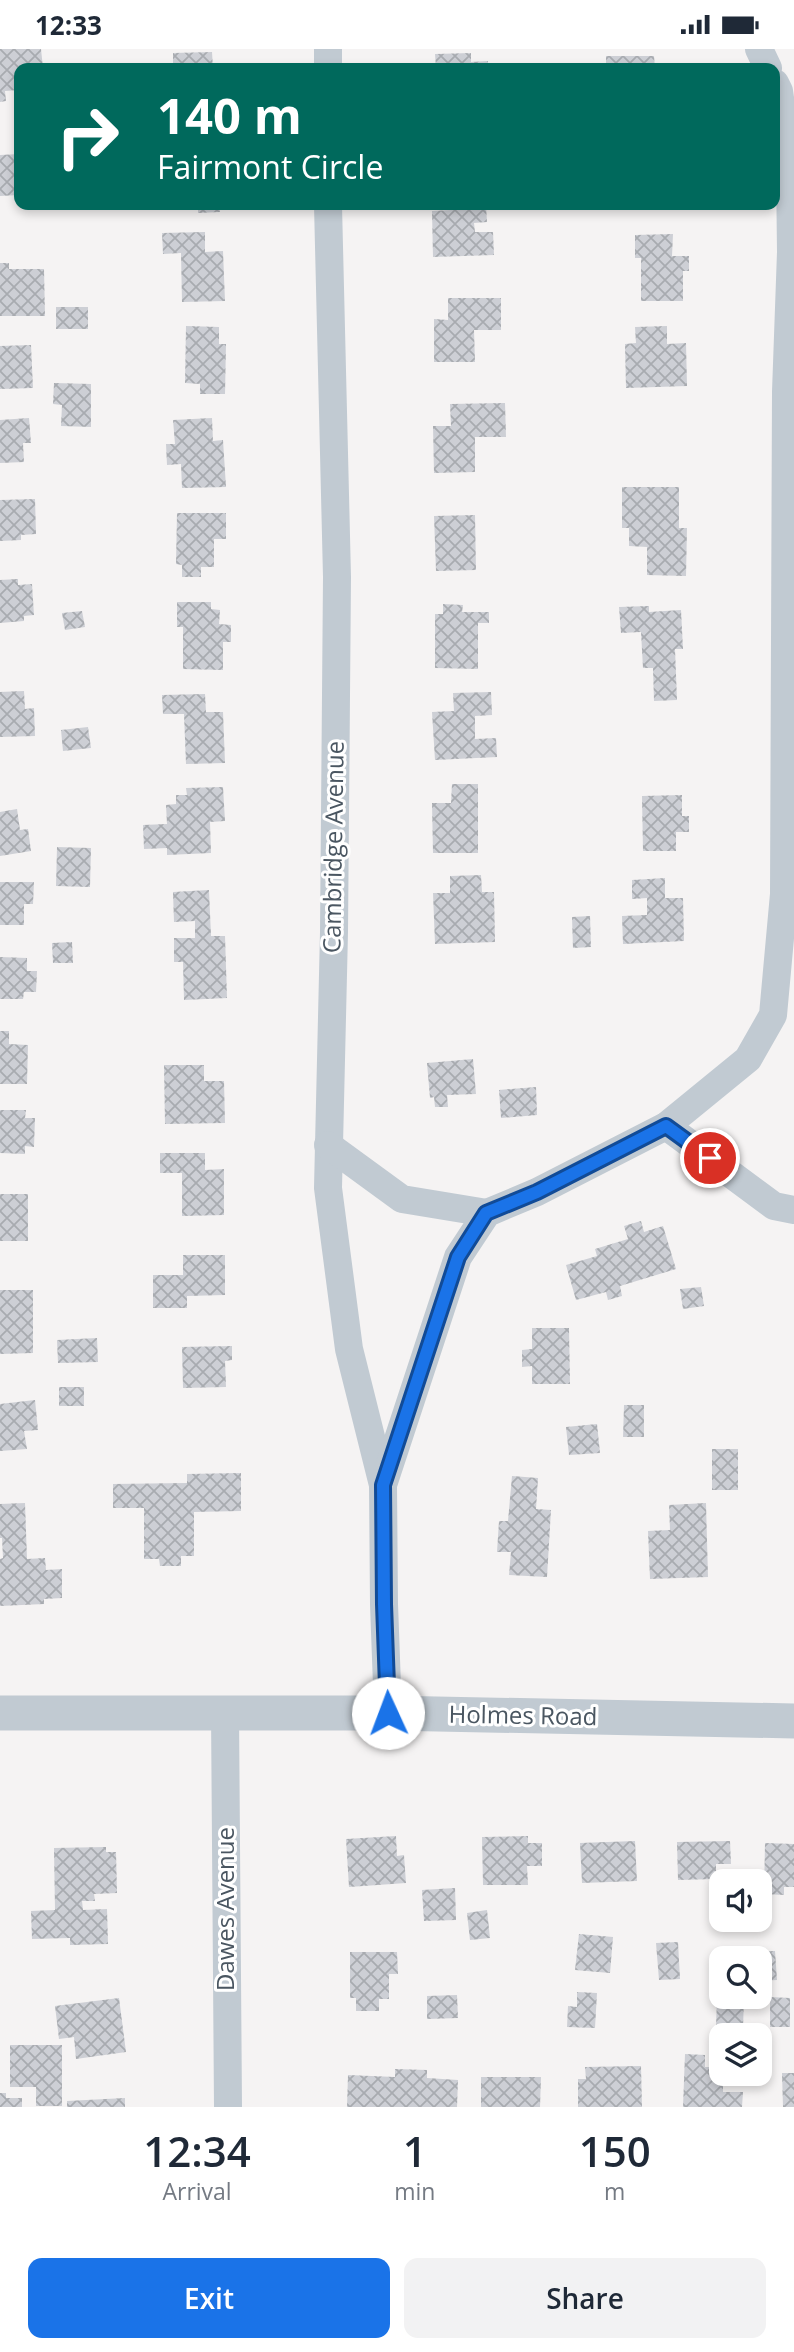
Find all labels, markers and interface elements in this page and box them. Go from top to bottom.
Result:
text: 12:33 [35,7,102,43]
text: 140 m [157,82,302,148]
icon: right [42,91,133,182]
text: Fairmont Circle [157,145,383,188]
street label: Cambridge Avenue [314,741,351,953]
pin [680,1128,740,1188]
icon: arrive [691,1139,729,1177]
position arrow [351,1676,425,1750]
street label: Holmes Road [448,1697,598,1732]
street label: Dawes Avenue [208,1827,241,1991]
map controls [709,1869,772,2086]
button: sound [709,1869,772,1932]
button: search [709,1946,772,2009]
button: layers [709,2023,772,2086]
text: 12:34 [143,2122,251,2179]
text: 1 [403,2122,427,2179]
text: 150 [579,2122,651,2179]
text: Arrival [162,2175,232,2207]
text: min [394,2175,435,2207]
text: m [604,2175,625,2207]
button: Exit [28,2258,390,2338]
button: Share [404,2258,766,2338]

